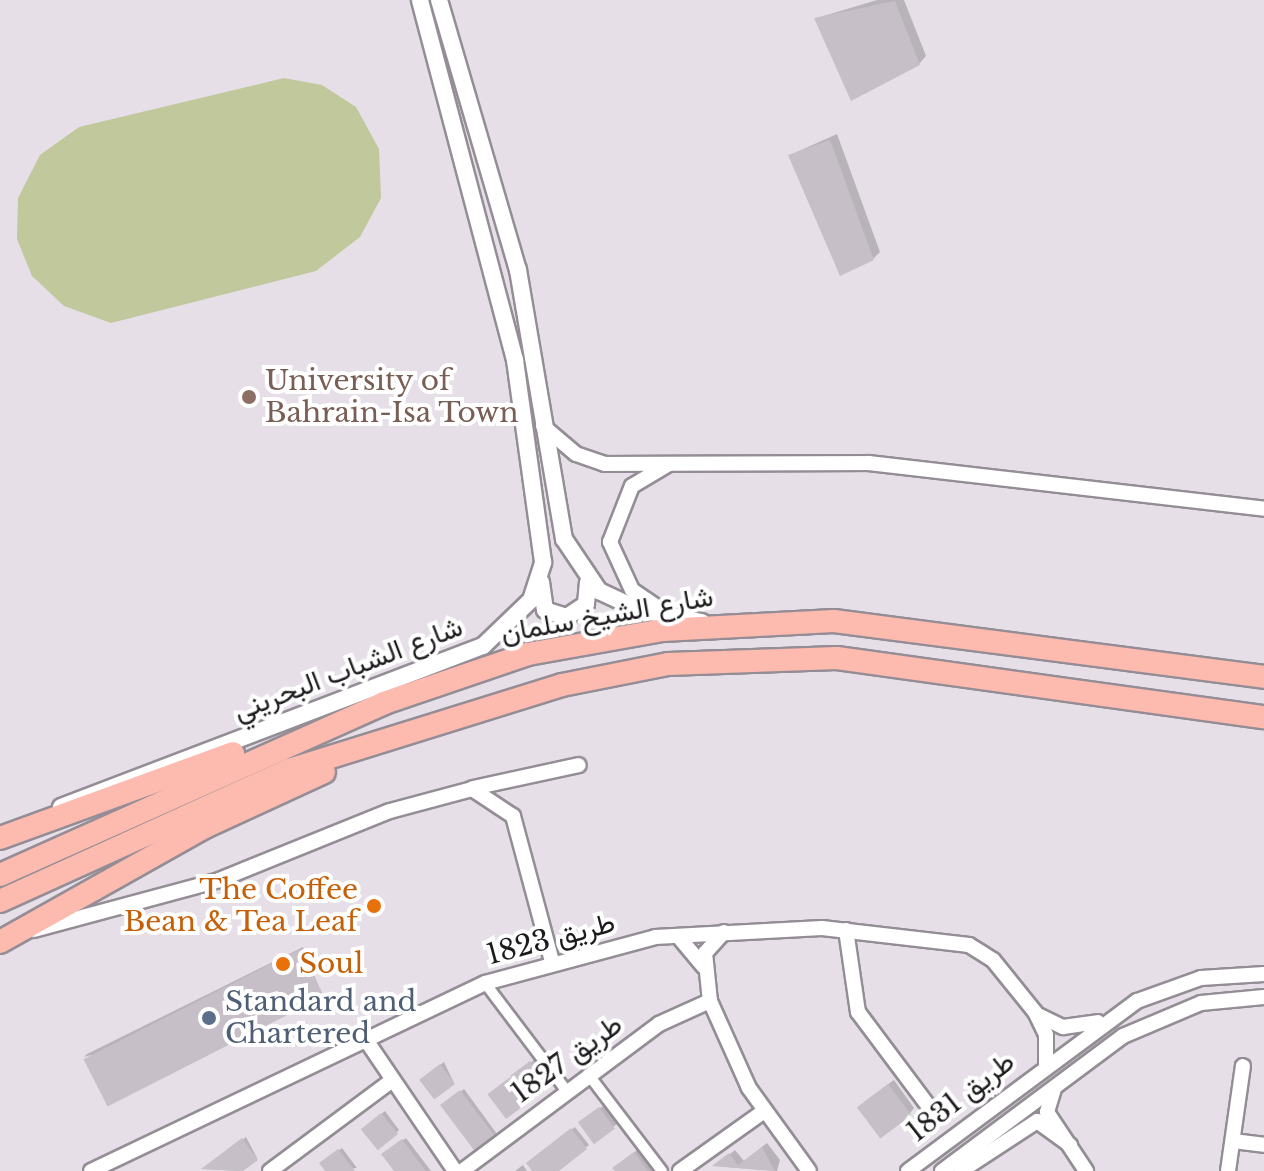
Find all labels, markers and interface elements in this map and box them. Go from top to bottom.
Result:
place label: University of Bahrain-Isa Town [265,364,520,430]
marker: University of Bahrain-Isa Town [240,388,258,406]
street label: شارع الشيخ سلمان [498,580,716,650]
street label: شارع الشباب البحريني [229,610,467,728]
place label: The Coffee Bean & Tea Leaf [122,873,358,939]
marker: The Coffee Bean & Tea Leaf [365,897,383,915]
street label: طريق 1823 [483,906,619,972]
place label: Soul [299,947,363,981]
marker: Soul [274,955,292,973]
place label: Standard and Chartered [225,985,416,1051]
street label: طريق 1827 [505,1008,629,1110]
marker: Standard and Chartered [200,1009,218,1027]
street label: طريق 1831 [901,1045,1021,1149]

